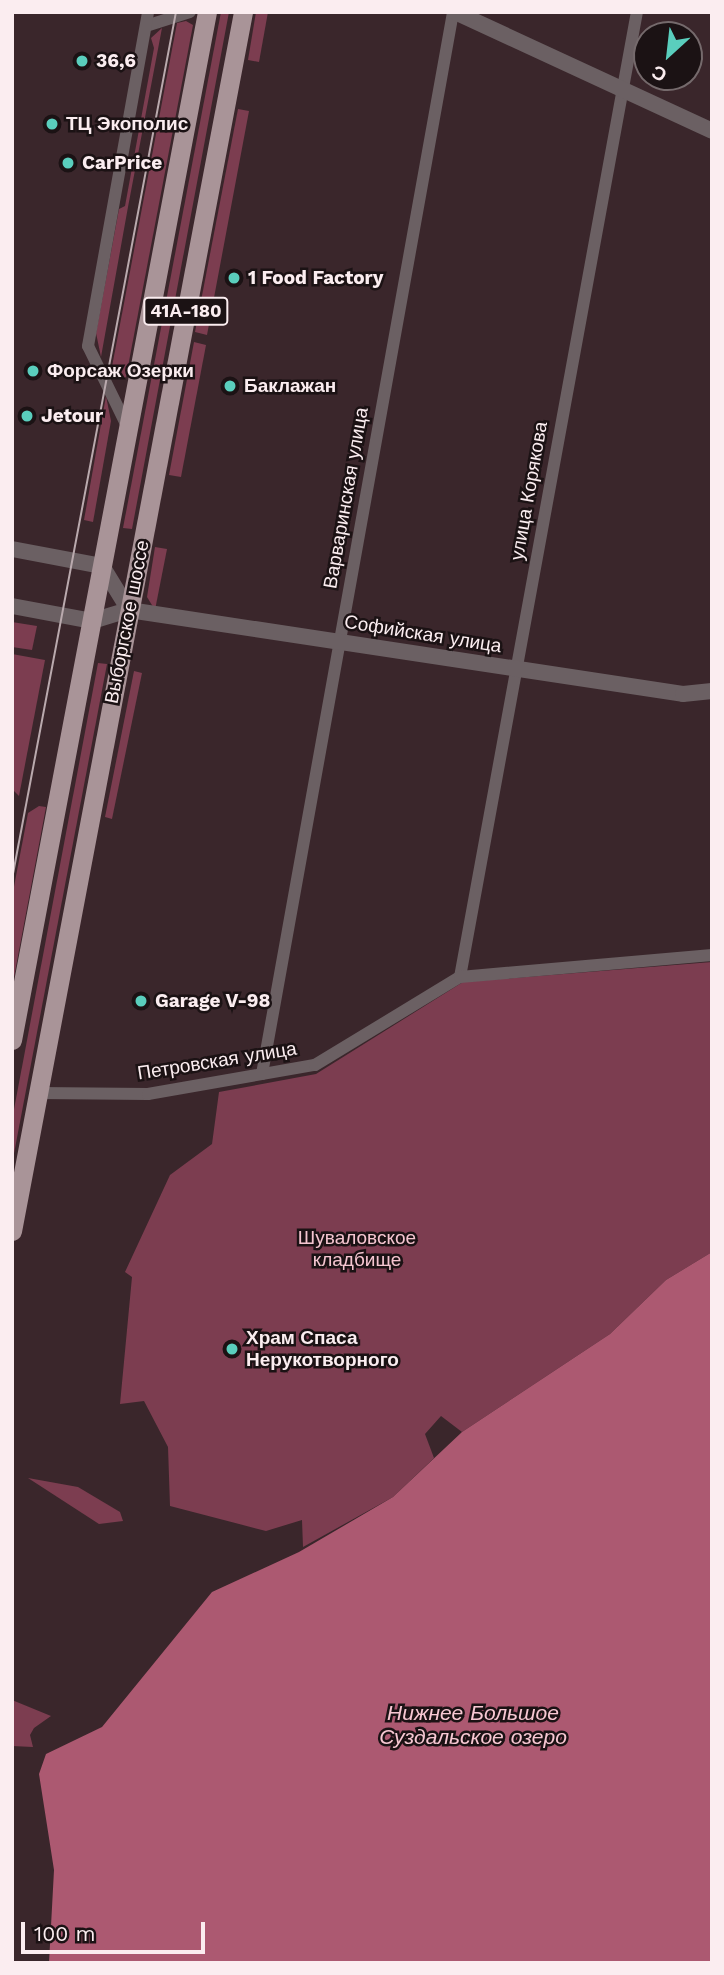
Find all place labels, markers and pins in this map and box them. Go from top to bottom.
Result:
place label: 36,6 [96,50,136,72]
marker: 36,6 [74,53,90,69]
place label: ТЦ Экополис [66,113,188,135]
marker: ТЦ Экополис [44,116,60,132]
place label: CarPrice [82,152,162,174]
marker: CarPrice [60,155,76,171]
place label: 1 Food Factory [248,267,383,289]
marker: 1 Food Factory [226,270,242,286]
place label: Форсаж Озерки [47,360,194,382]
marker: Форсаж Озерки [25,363,41,379]
place label: Баклажан [244,375,336,397]
marker: Баклажан [222,378,238,394]
place label: Jetour [41,405,103,427]
marker: Jetour [19,408,35,424]
place label: Garage V-98 [155,990,271,1012]
marker: Garage V-98 [133,993,149,1009]
place label: Храм Спаса Нерукотворного [246,1327,399,1371]
marker: Храм Спаса Нерукотворного [224,1341,240,1357]

